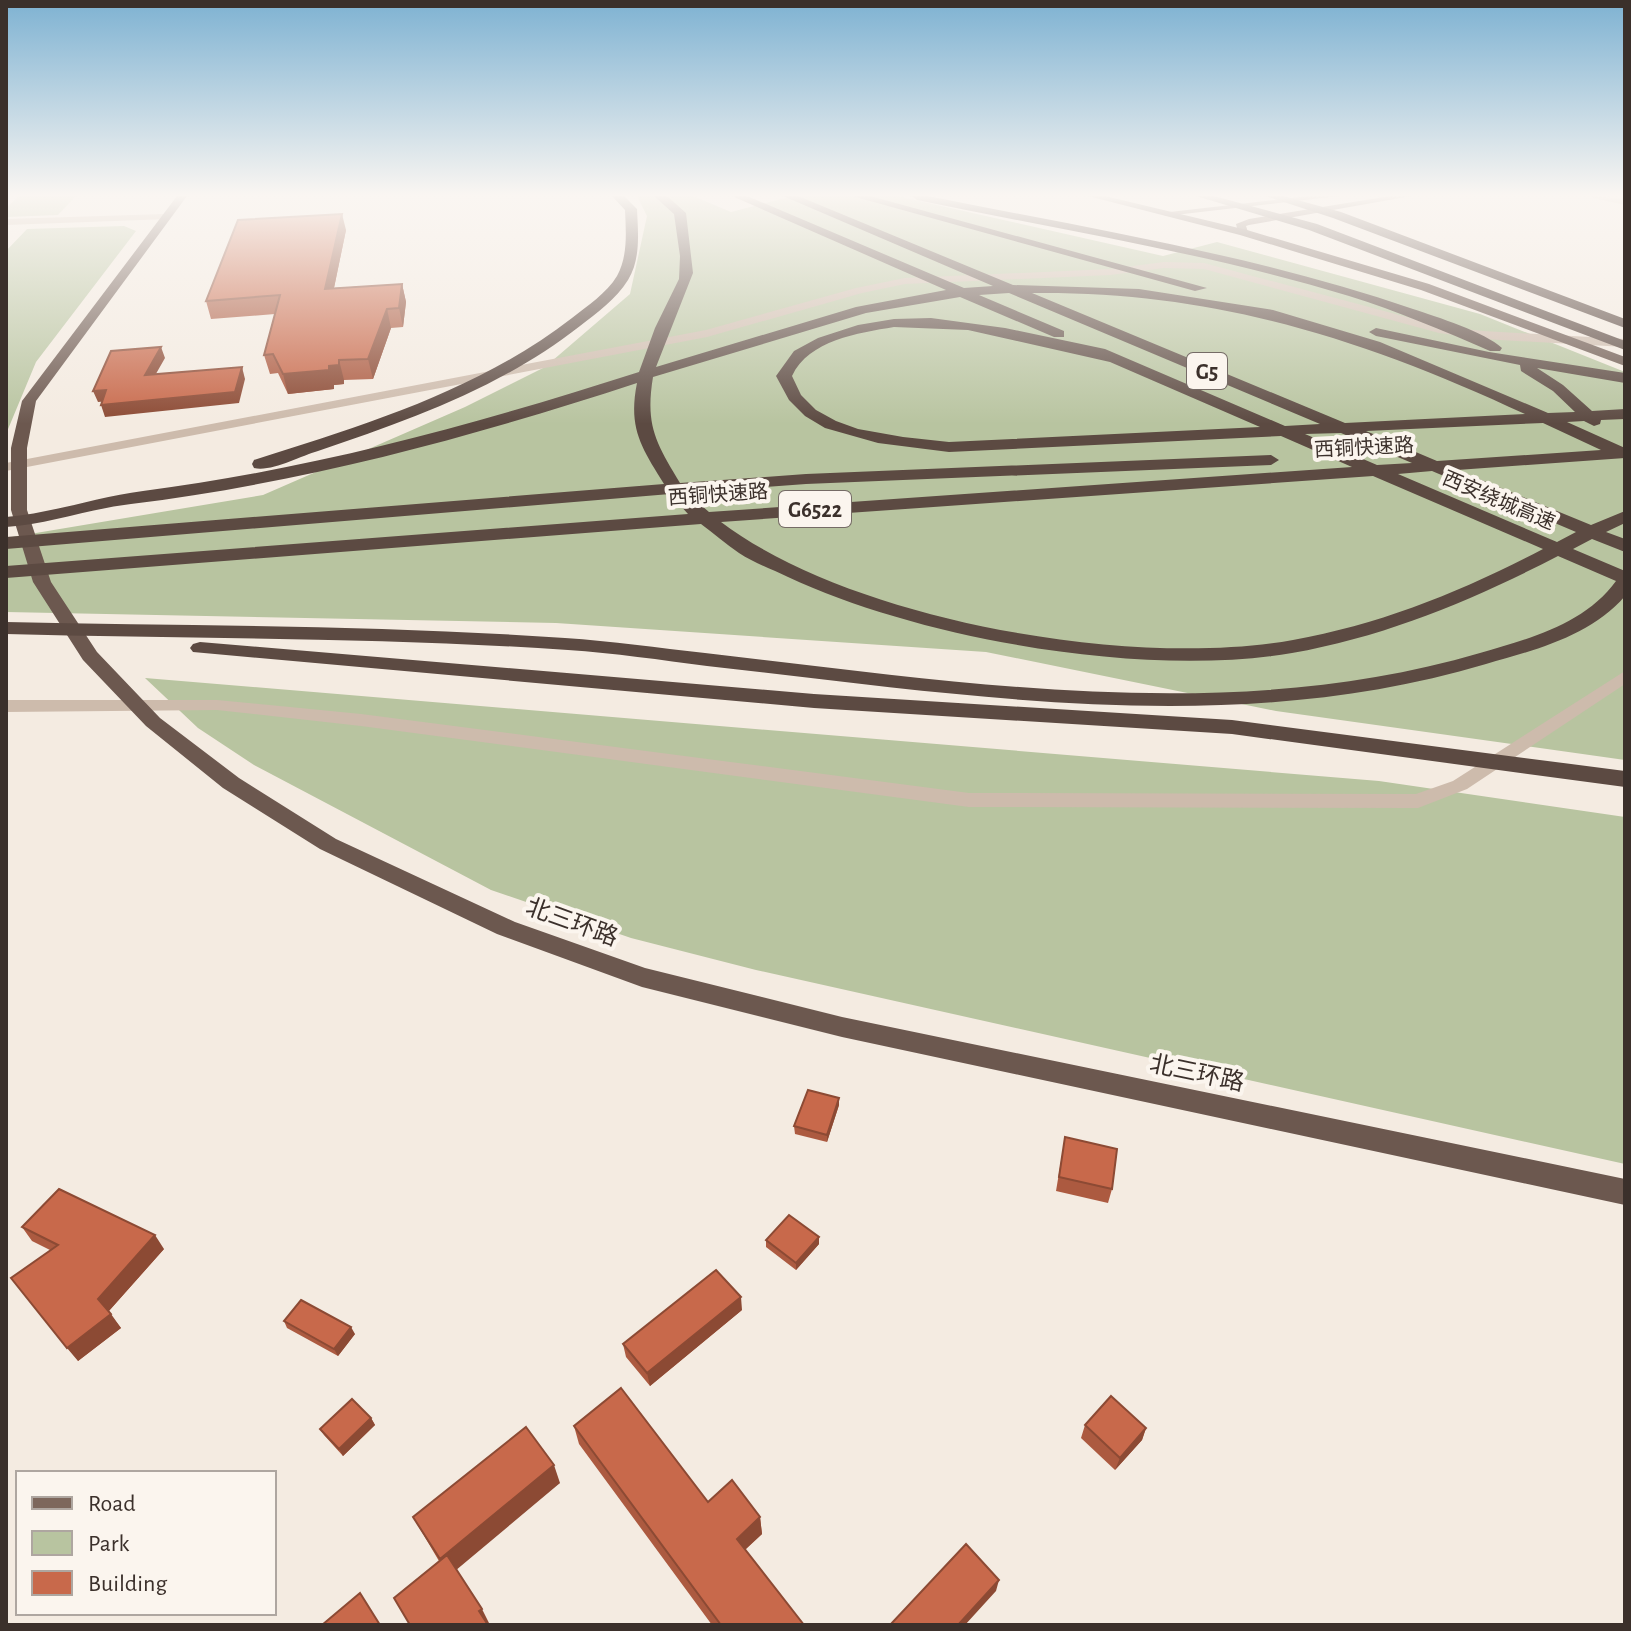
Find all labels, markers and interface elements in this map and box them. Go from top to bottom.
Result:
road number: G5 [1187,353,1227,389]
street label: 西铜快速路 [1314,434,1415,461]
street label: 西安绕城高速 [1439,466,1559,534]
street label: 西铜快速路 [667,481,769,508]
road number: G6522 [779,491,851,527]
street label: 北三环路 [522,893,622,951]
street label: 北三环路 [1147,1050,1247,1096]
legend [16,1471,276,1615]
text: Road [88,1492,136,1516]
text: Park [88,1532,129,1556]
text: Building [88,1572,167,1596]

